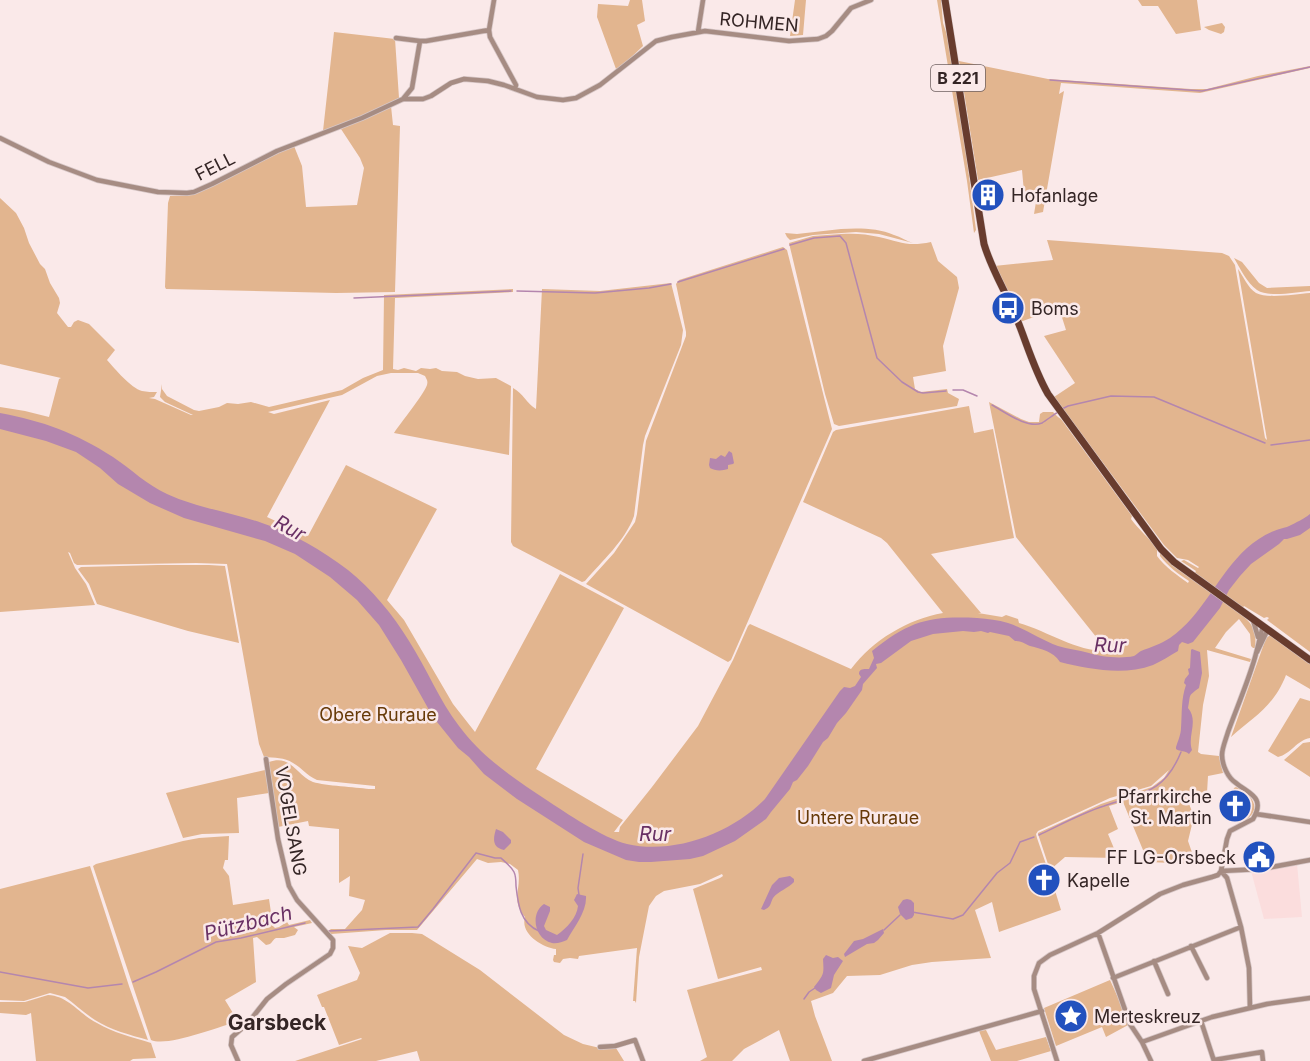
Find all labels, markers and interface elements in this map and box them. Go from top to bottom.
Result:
street label: ROHMEN [719,8,799,36]
road number: B 221 [931,65,985,91]
street label: FELL [192,147,238,185]
building icon: Hofanlage [970,177,1006,213]
place label: Hofanlage [1011,185,1098,206]
bus stop icon: Boms [990,290,1026,326]
place label: Boms [1031,298,1079,319]
water label: Rur [270,510,310,547]
water label: Rur [1094,633,1127,657]
park label: Obere Ruraue [319,704,437,725]
street label: VOGELSANG [271,765,311,877]
place label: Pfarrkirche St. Martin [1118,786,1212,828]
church icon: Pfarrkirche St. Martin [1217,788,1253,824]
park label: Untere Ruraue [797,807,919,828]
water label: Rur [639,822,672,846]
public building icon: FF LG-Orsbeck [1241,839,1277,875]
place label: FF LG-Orsbeck [1107,847,1236,868]
church icon: Kapelle [1026,862,1062,898]
place label: Kapelle [1067,870,1130,891]
water label: Pützbach [201,900,295,946]
place icon: Merteskreuz [1053,998,1089,1034]
place label: Merteskreuz [1094,1006,1201,1027]
district label: Garsbeck [228,1010,327,1035]

